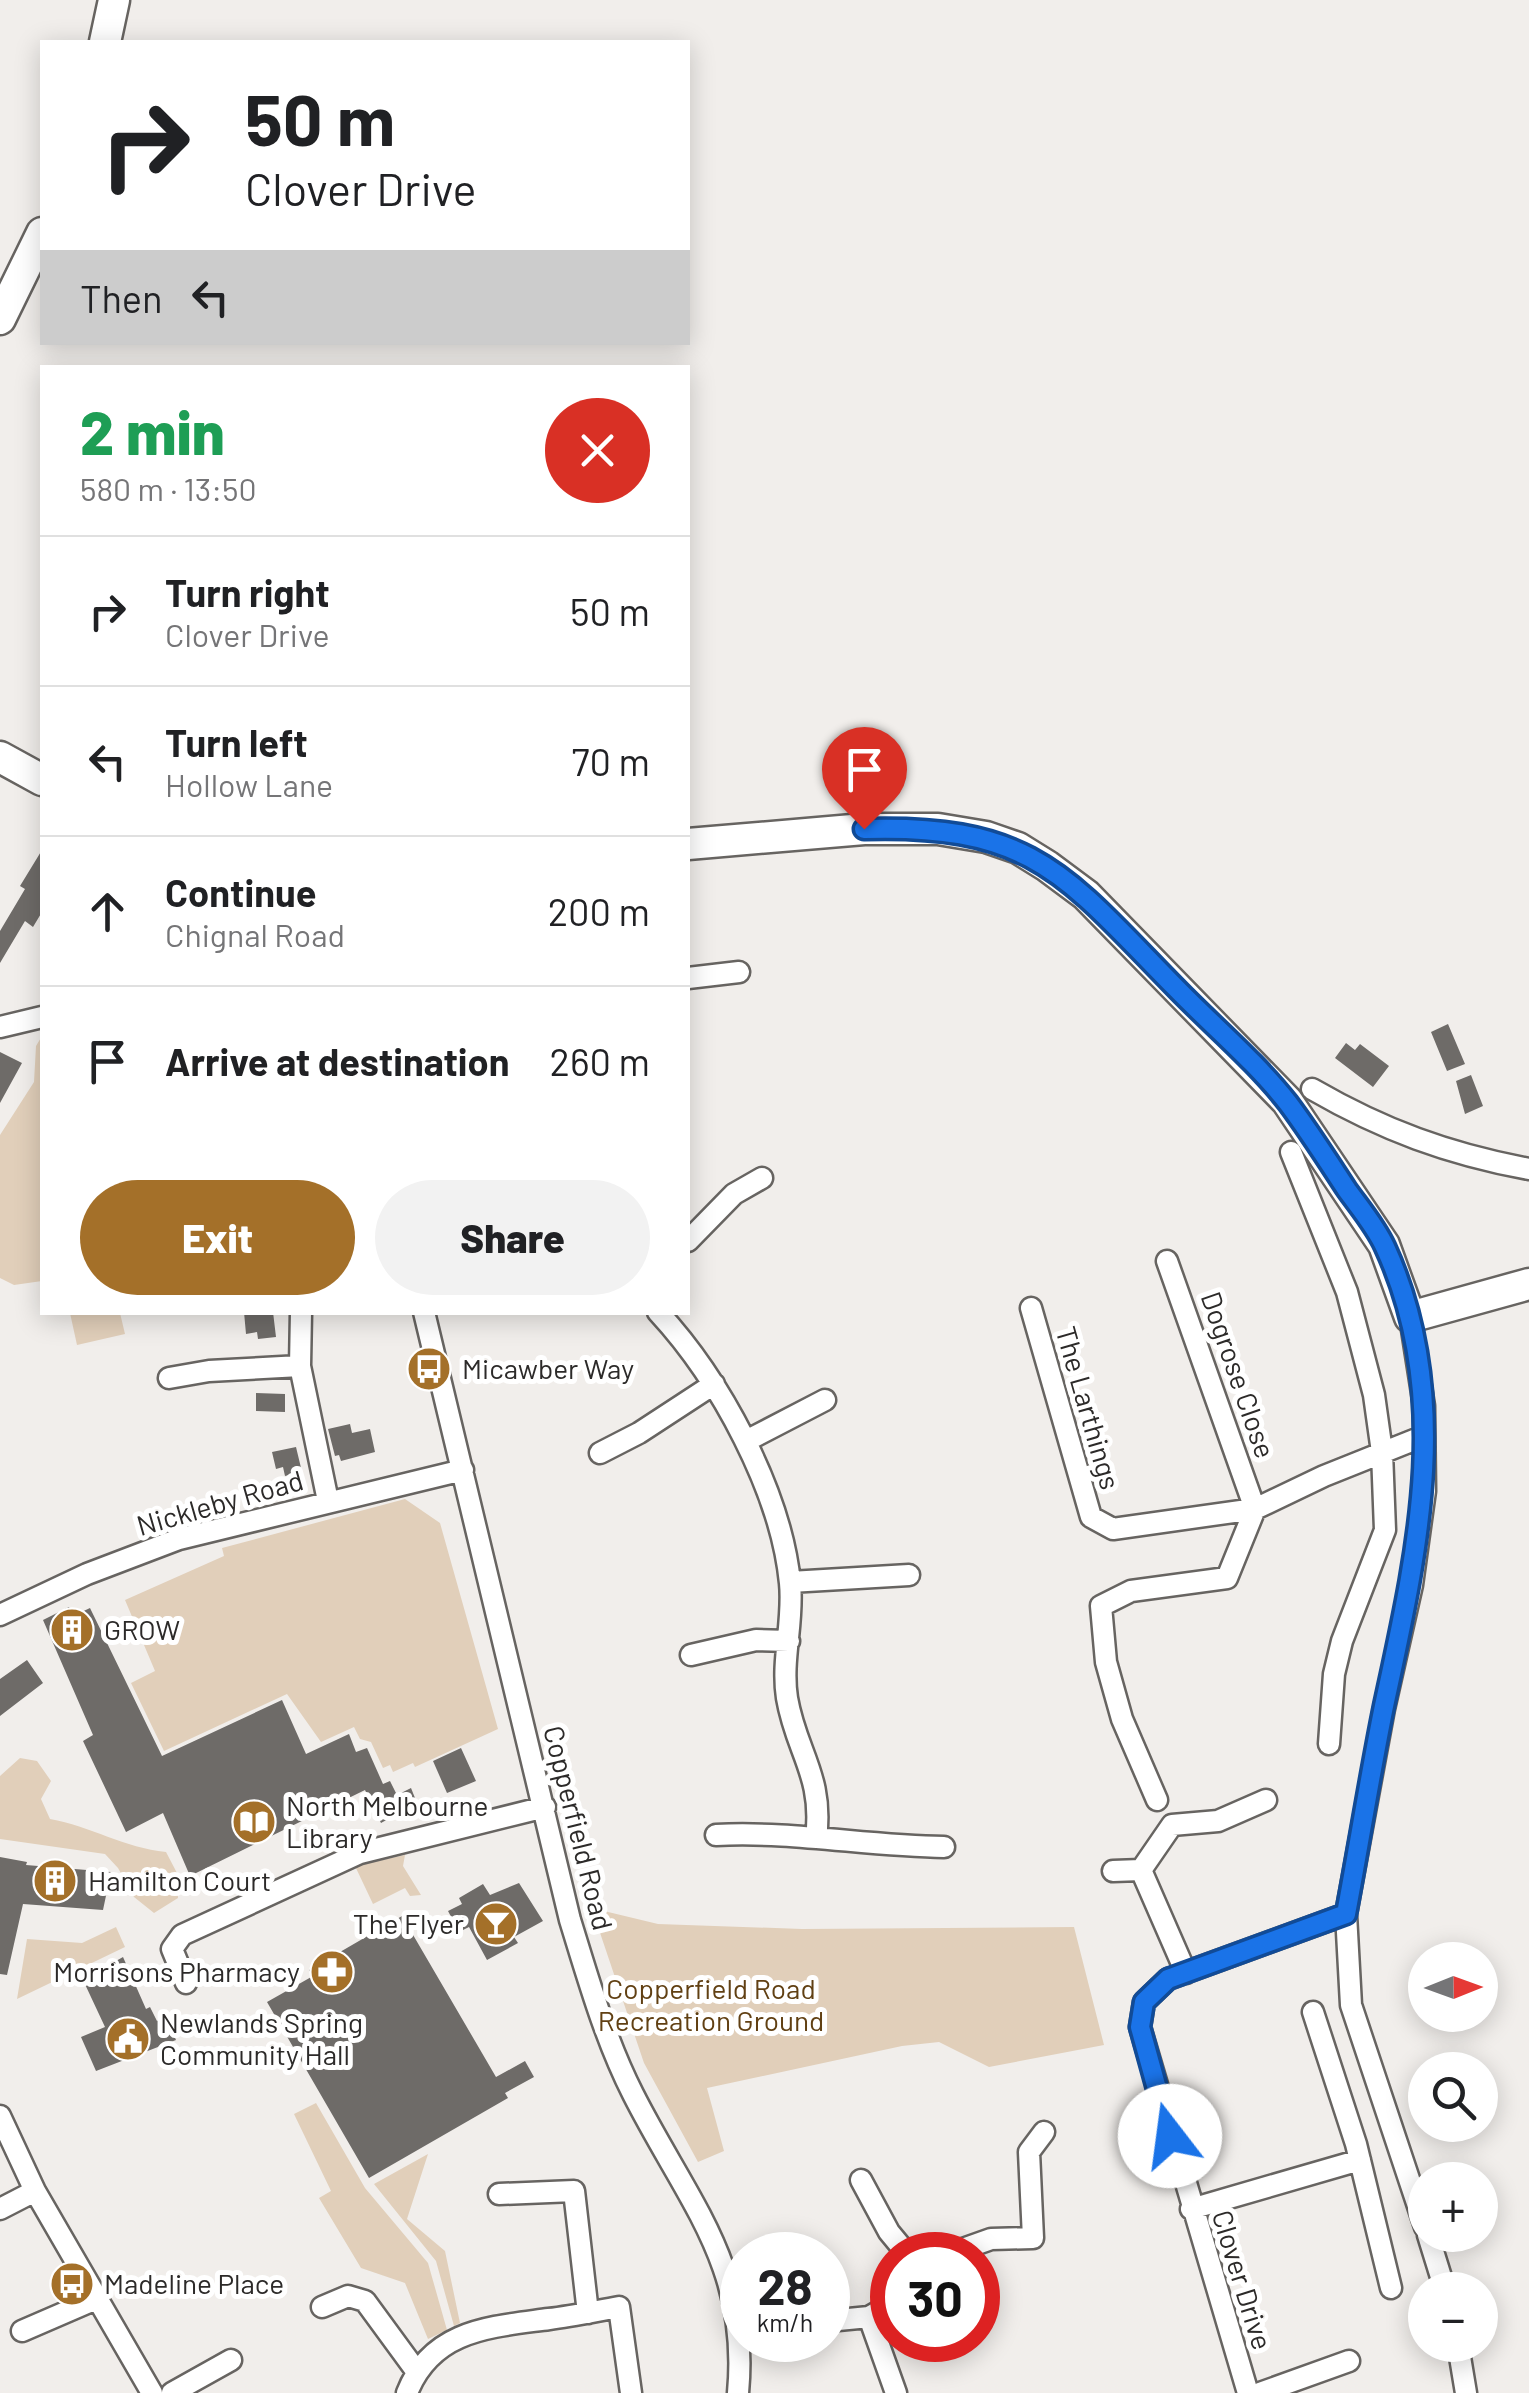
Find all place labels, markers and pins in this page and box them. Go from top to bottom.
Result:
pin [822,727,907,830]
bus stop icon: Micawber Way [406,1346,452,1392]
place label: Micawber Way [462,1351,634,1385]
building icon: GROW [49,1607,95,1653]
place label: GROW [104,1612,180,1646]
place label: North Melbourne Library [286,1788,488,1854]
library icon: North Melbourne Library [231,1799,277,1845]
building icon: Hamilton Court [32,1858,78,1904]
place label: Hamilton Court [88,1863,271,1897]
bar icon: The Flyer [473,1901,519,1947]
place label: The Flyer [353,1906,464,1940]
pharmacy icon: Morrisons Pharmacy [309,1949,355,1995]
place label: Morrisons Pharmacy [53,1954,300,1988]
place label: Newlands Spring Community Hall [160,2005,363,2071]
public building icon: Newlands Spring Community Hall [105,2016,151,2062]
bus stop icon: Madeline Place [49,2261,95,2307]
place label: Madeline Place [104,2266,284,2300]

